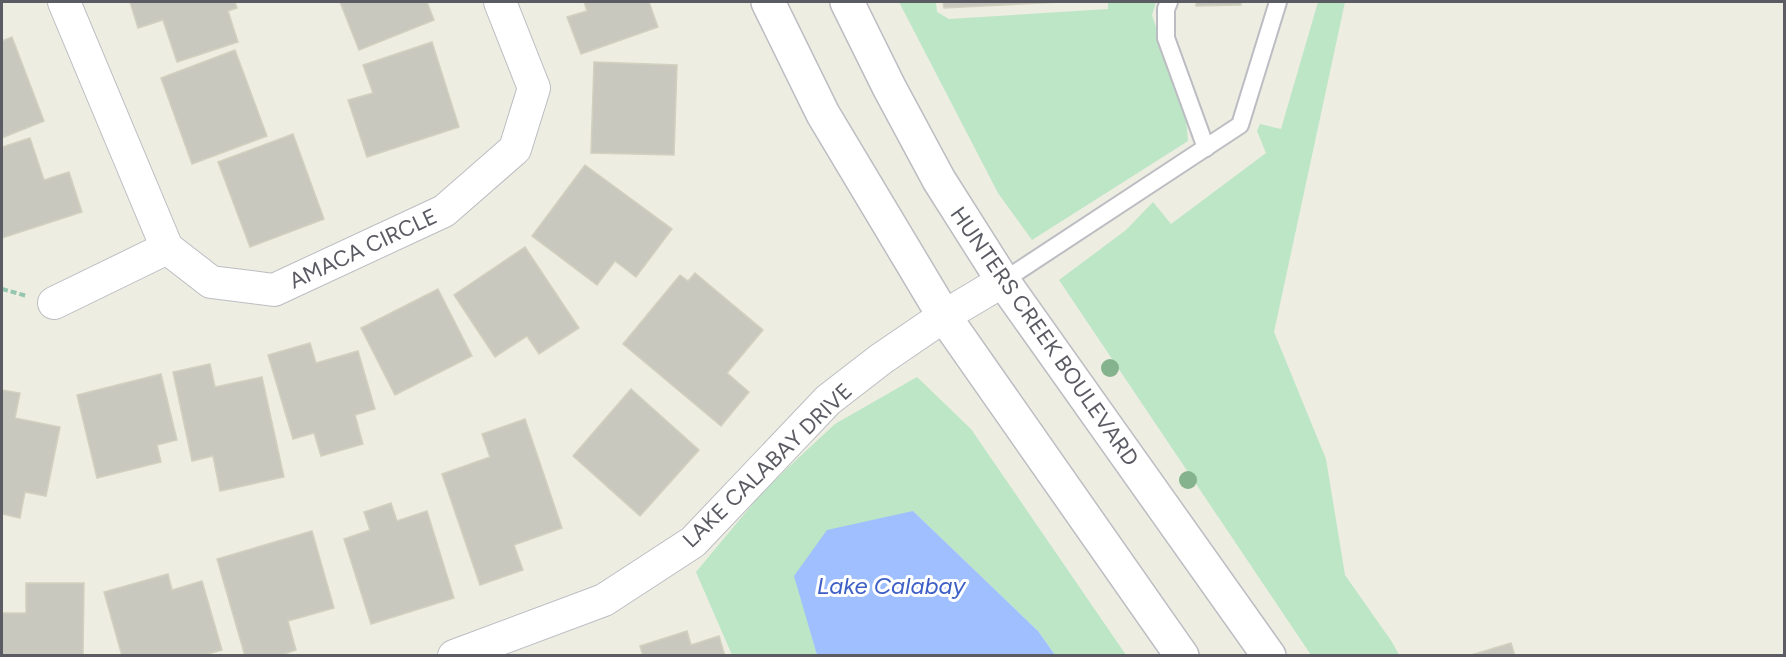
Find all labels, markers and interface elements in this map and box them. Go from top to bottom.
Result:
street label: AMACA CIRCLE [285,202,441,295]
street label: HUNTERS CREEK BOULEVARD [945,202,1145,471]
street label: LAKE CALABAY DRIVE [677,377,858,553]
water label: Lake Calabay [817,571,967,600]

